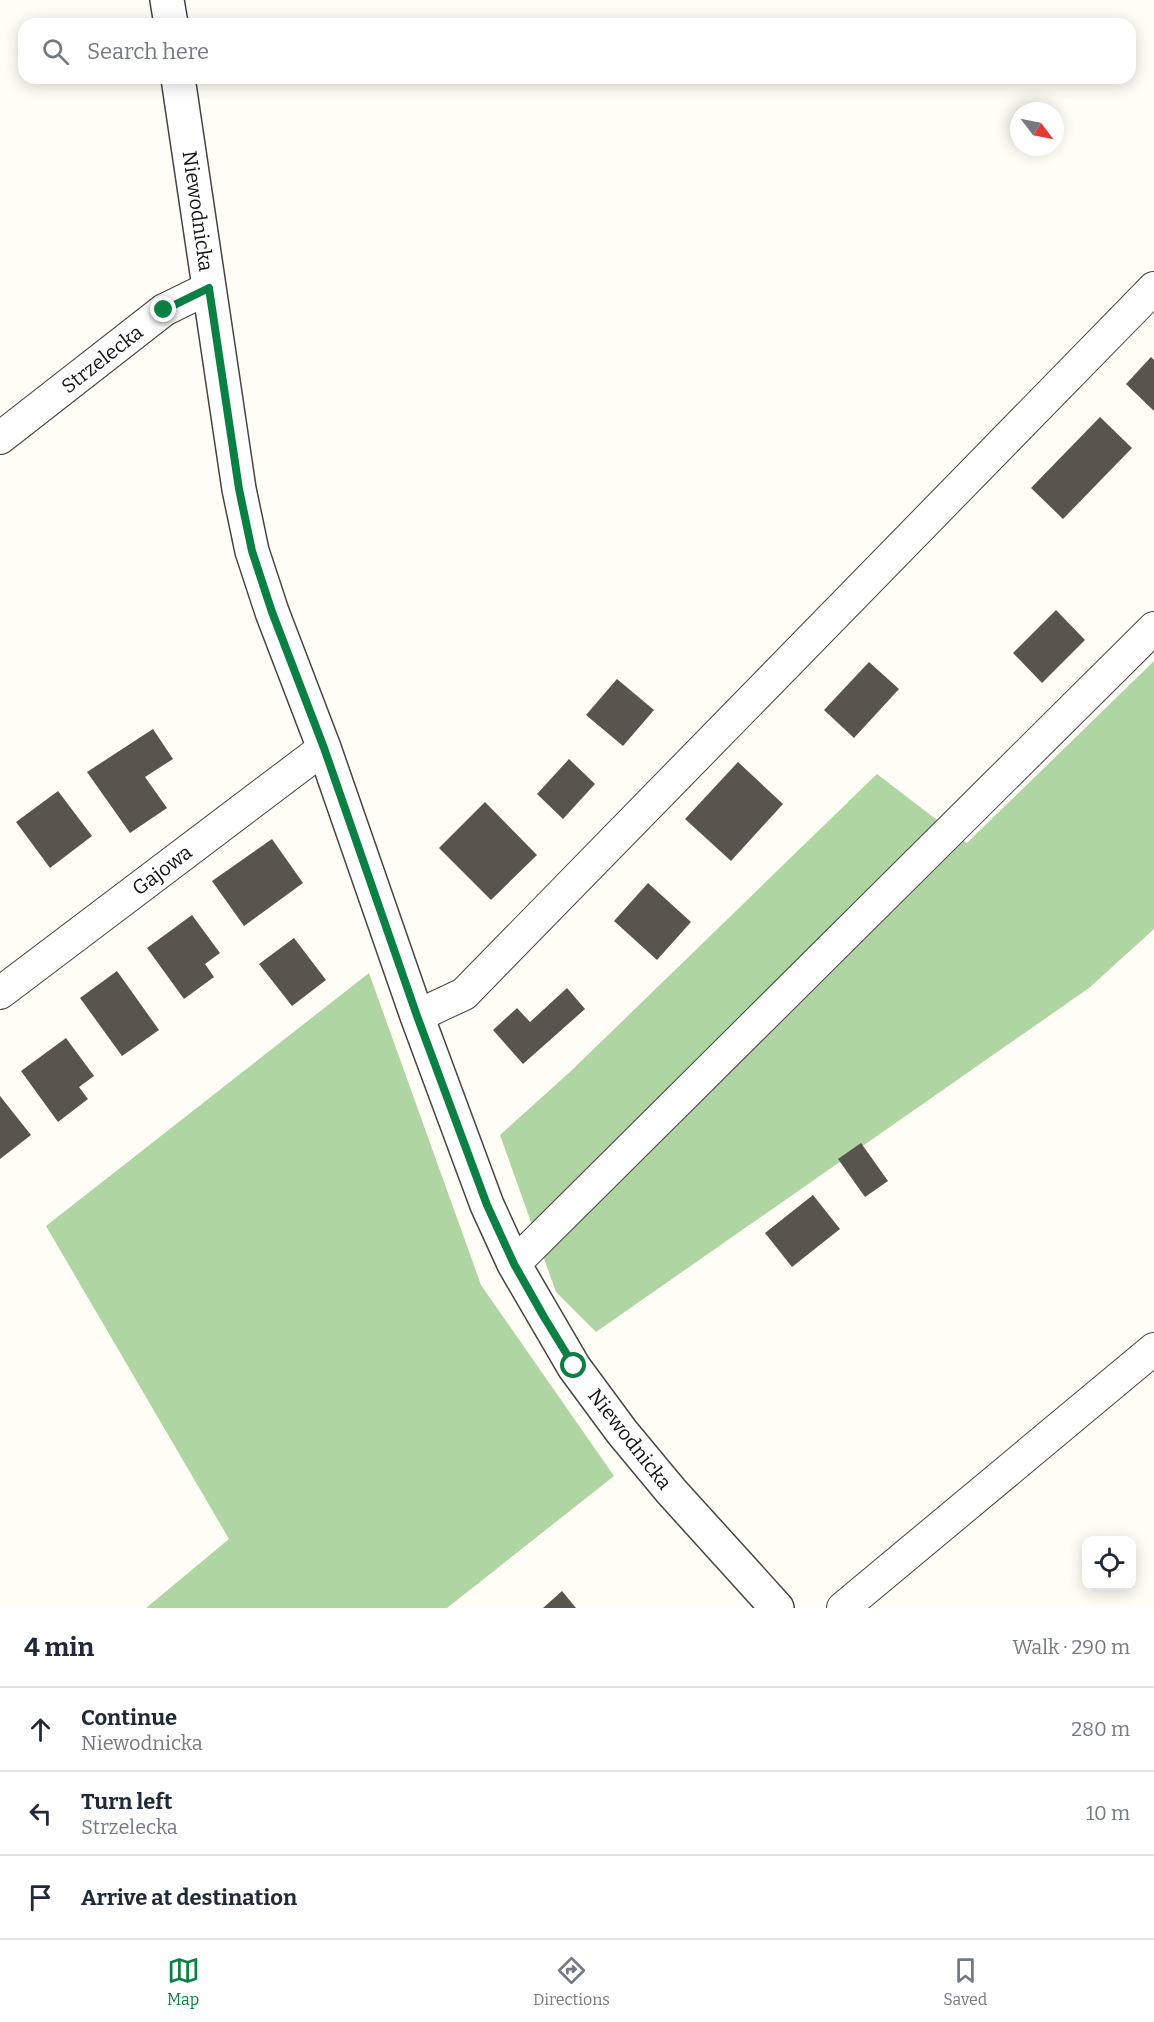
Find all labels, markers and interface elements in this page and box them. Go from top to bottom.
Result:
search box [18,18,1136,84]
icon: search [39,35,72,68]
text: Search here [87,38,209,65]
north arrow [1010,102,1064,156]
street label: Niewodnicka [178,149,218,273]
route end [150,296,176,322]
street label: Strzelecka [57,320,148,398]
street label: Gajowa [127,840,197,901]
route start [560,1352,586,1378]
street label: Niewodnicka [583,1384,677,1494]
map controls [1082,1536,1136,1590]
button: locate [1082,1536,1136,1590]
text: 4 min [24,1632,94,1663]
text: Walk · 290 m [1012,1635,1130,1659]
text: Continue [81,1704,177,1731]
icon: ahead [24,1713,57,1746]
text: 280 m [1071,1717,1130,1741]
text: Niewodnicka [81,1731,203,1755]
text: Turn left [81,1788,173,1815]
icon: left [24,1797,57,1830]
text: 10 m [1086,1801,1130,1825]
text: Strzelecka [81,1815,178,1839]
icon: arrive [24,1881,57,1914]
text: Arrive at destination [81,1884,297,1911]
tab: Map [167,1954,200,2009]
tab: Directions [533,1954,610,2009]
tab: Saved [943,1954,987,2009]

